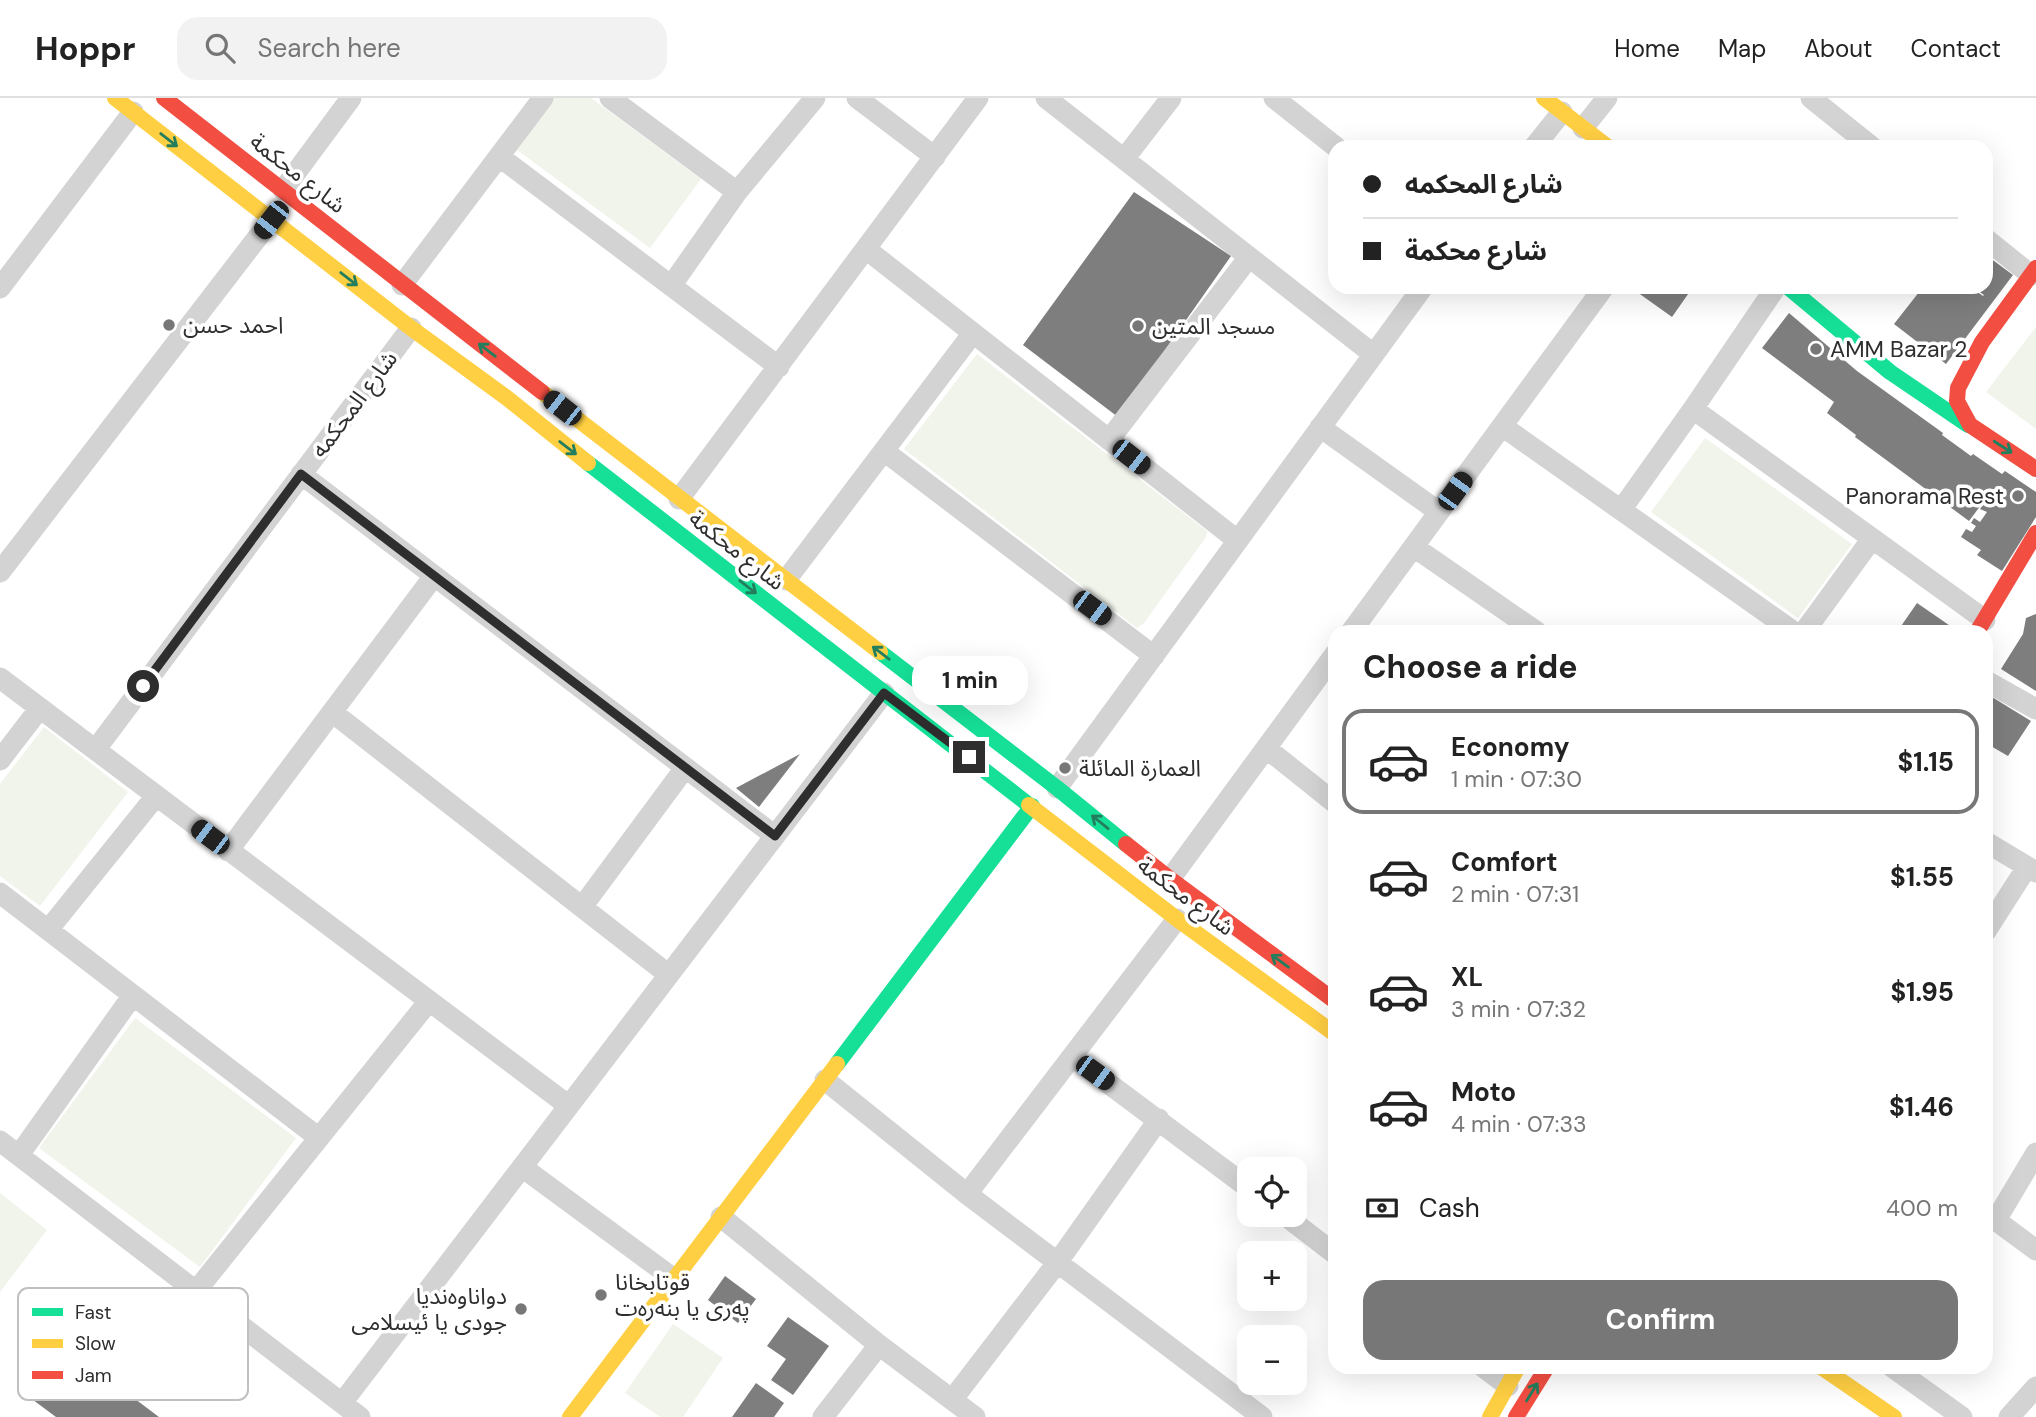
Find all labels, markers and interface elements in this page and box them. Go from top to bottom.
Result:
search box [177,17,667,80]
text: Hoppr [35,27,135,70]
icon: search [201,29,239,67]
text: Search here [257,31,401,65]
text: Home [1614,33,1680,64]
text: Map [1718,33,1766,64]
text: About [1804,33,1873,64]
text: Contact [1911,33,2001,64]
street label: شارع محكمة [243,126,352,221]
one-way arrow [159,132,178,147]
text: شارع المحكمه [1405,167,1563,201]
car [250,197,293,243]
text: شارع محكمة [1405,234,1547,268]
one-way arrow [339,272,357,287]
place label: احمد حسن [183,310,284,340]
place label: مسجد المتين [1152,311,1275,341]
marker: احمد حسن [161,317,177,333]
marker: مسجد المتين [1130,318,1146,334]
place label: AMM Bazar 2 [1830,334,1967,364]
marker: AMM Bazar 2 [1808,341,1824,357]
one-way arrow [478,343,497,358]
street label: شارع المحكمه [304,344,406,465]
car [539,387,586,429]
car [1108,436,1155,478]
one-way arrow [558,440,577,455]
one-way arrow [1993,440,2013,454]
car [1435,468,1476,514]
place label: Panorama Rest [1846,481,2004,511]
marker: Panorama Rest [2010,488,2026,504]
street label: شارع محكمة [682,503,791,598]
one-way arrow [738,580,756,595]
car [1069,587,1116,629]
one-way arrow [873,645,891,660]
text: Choose a ride [1363,646,1578,688]
callout: 1 min [911,656,1027,704]
text: 1 min [942,665,998,695]
route start [127,670,159,702]
icon: car [1367,730,1430,793]
text: Economy [1451,730,1569,764]
route end [953,741,985,773]
text: $1.15 [1898,745,1954,779]
place label: العمارة المائلة [1079,753,1201,783]
marker: العمارة المائلة [1057,760,1073,776]
text: 1 min · 07:30 [1451,764,1582,794]
one-way arrow [1091,815,1109,830]
car [187,816,234,858]
icon: car [1367,845,1430,908]
text: Comfort [1451,845,1557,879]
street label: شارع محكمة [1130,850,1240,944]
text: $1.55 [1890,860,1954,894]
text: 2 min · 07:31 [1451,879,1579,909]
one-way arrow [1271,953,1290,968]
icon: car [1367,960,1430,1023]
text: XL [1451,960,1483,994]
text: $1.95 [1890,975,1954,1009]
text: 3 min · 07:32 [1451,994,1586,1024]
car [1072,1052,1119,1094]
icon: car [1367,1075,1430,1138]
text: Moto [1451,1075,1516,1109]
text: $1.46 [1889,1090,1954,1124]
text: 4 min · 07:33 [1451,1109,1587,1139]
map controls [1237,1157,1307,1395]
button: locate [1237,1157,1307,1227]
icon: cash [1363,1189,1401,1227]
text: Cash [1419,1191,1480,1225]
text: 400 m [1886,1193,1958,1223]
button: + [1237,1241,1307,1311]
place label: قوتابخانا پەری یا بنەرەت [615,1267,750,1323]
button: Confirm [1363,1280,1958,1360]
place label: دواناوەندیا جودی یا ئیسلامی [351,1281,507,1337]
marker: قوتابخانا پەری یا بنەرەت [593,1287,609,1303]
legend [18,1288,248,1400]
text: Fast [75,1300,111,1325]
marker: دواناوەندیا جودی یا ئیسلامی [513,1301,529,1317]
button: − [1237,1325,1307,1395]
text: Slow [75,1331,116,1356]
text: Jam [75,1363,112,1388]
one-way arrow [1525,1382,1539,1402]

